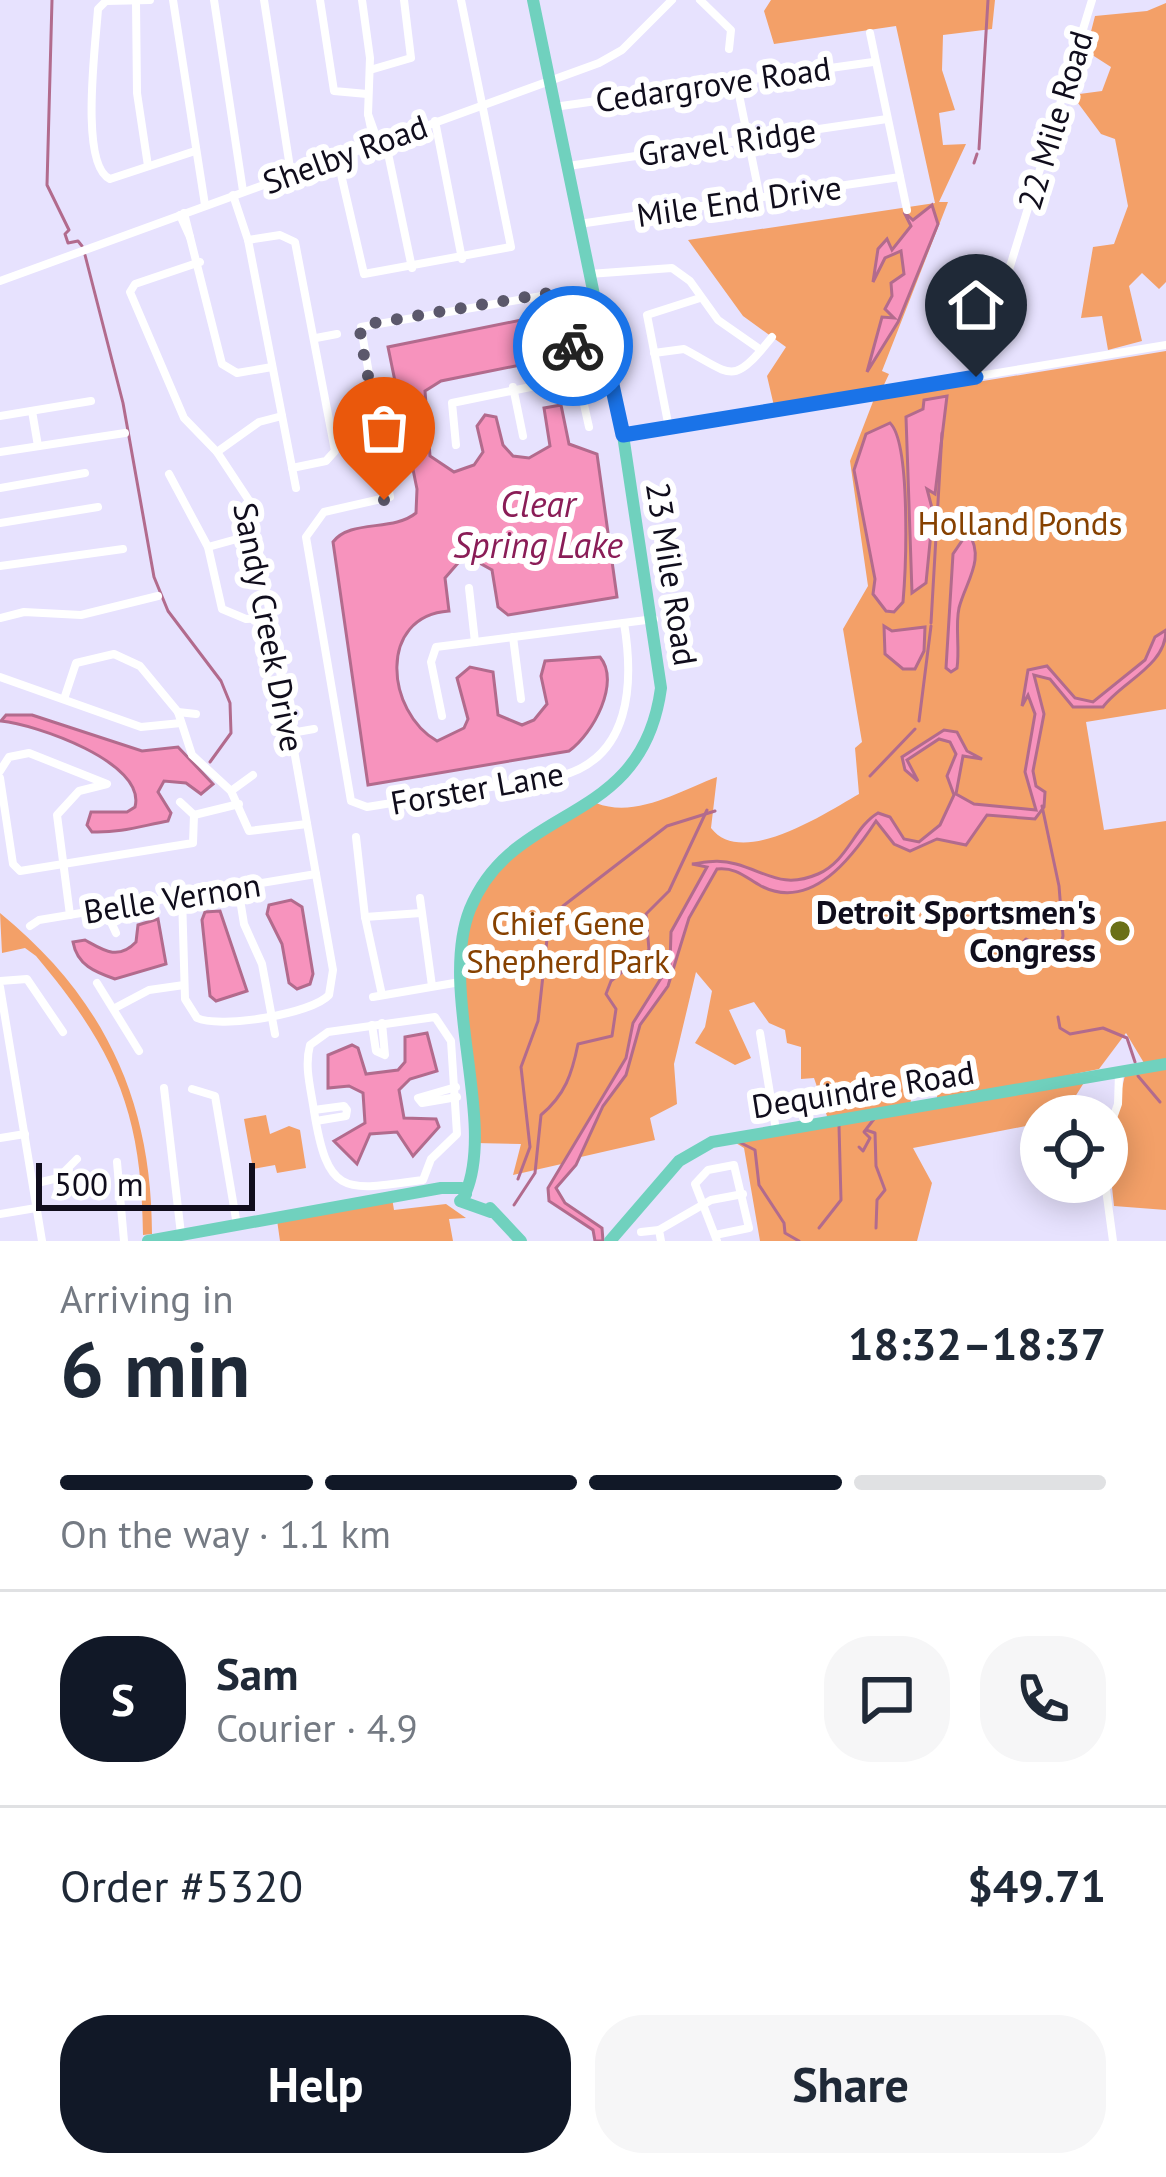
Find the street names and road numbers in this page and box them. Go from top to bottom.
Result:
street label: 22 Mile Road [1007,25,1102,215]
street label: Cedargrove Road [593,46,833,121]
street label: Shelby Road [257,104,433,203]
street label: Gravel Ridge [635,108,819,175]
street label: Mile End Drive [634,165,844,236]
street label: 23 Mile Road [637,479,708,669]
street label: Sandy Creek Drive [224,499,315,755]
street label: Forster Lane [387,751,567,824]
street label: Belle Vernon [80,862,263,933]
street label: Dequindre Road [749,1050,977,1127]

